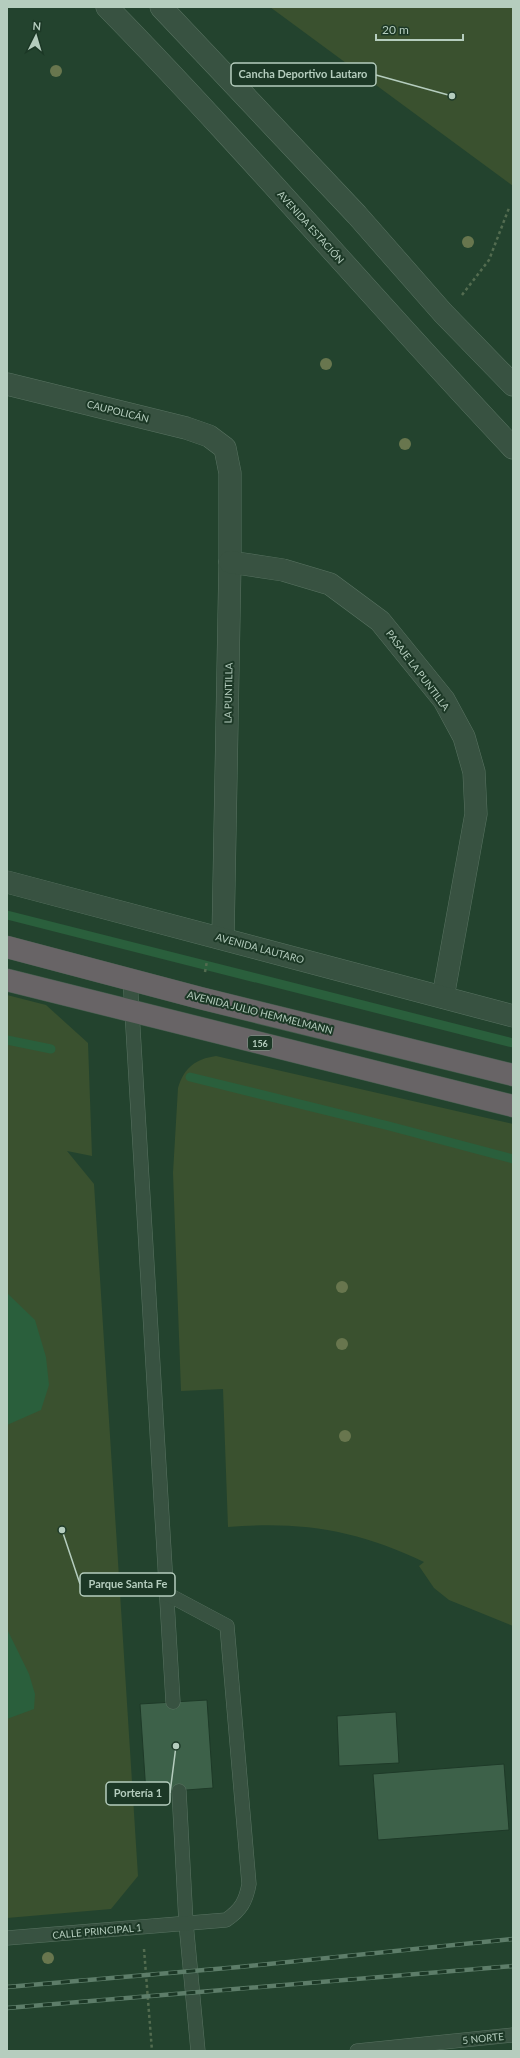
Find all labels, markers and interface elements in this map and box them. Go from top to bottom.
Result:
north arrow [16,16,56,56]
scale bar [376,16,463,42]
text: N [32,19,42,32]
text: 20 m [382,22,409,37]
callout: Cancha Deportivo Lautaro [231,63,376,86]
text: Cancha Deportivo Lautaro [239,67,367,80]
street label: AVENIDA ESTACIÓN [275,188,347,266]
street label: CAUPOLICÁN [86,397,150,425]
street label: PASAJE LA PUNTILLA [384,627,452,713]
street label: LA PUNTILLA [221,662,235,724]
street label: AVENIDA LAUTARO [215,930,305,966]
street label: AVENIDA JULIO HEMMELMANN [186,988,334,1036]
road number: 156 [248,1036,272,1050]
callout: Parque Santa Fe [80,1573,175,1596]
text: Parque Santa Fe [89,1577,168,1590]
callout: Portería 1 [106,1782,170,1805]
text: Portería 1 [114,1786,162,1799]
street label: CALLE PRINCIPAL 1 [52,1921,142,1941]
street label: 5 NORTE [462,2030,505,2046]

